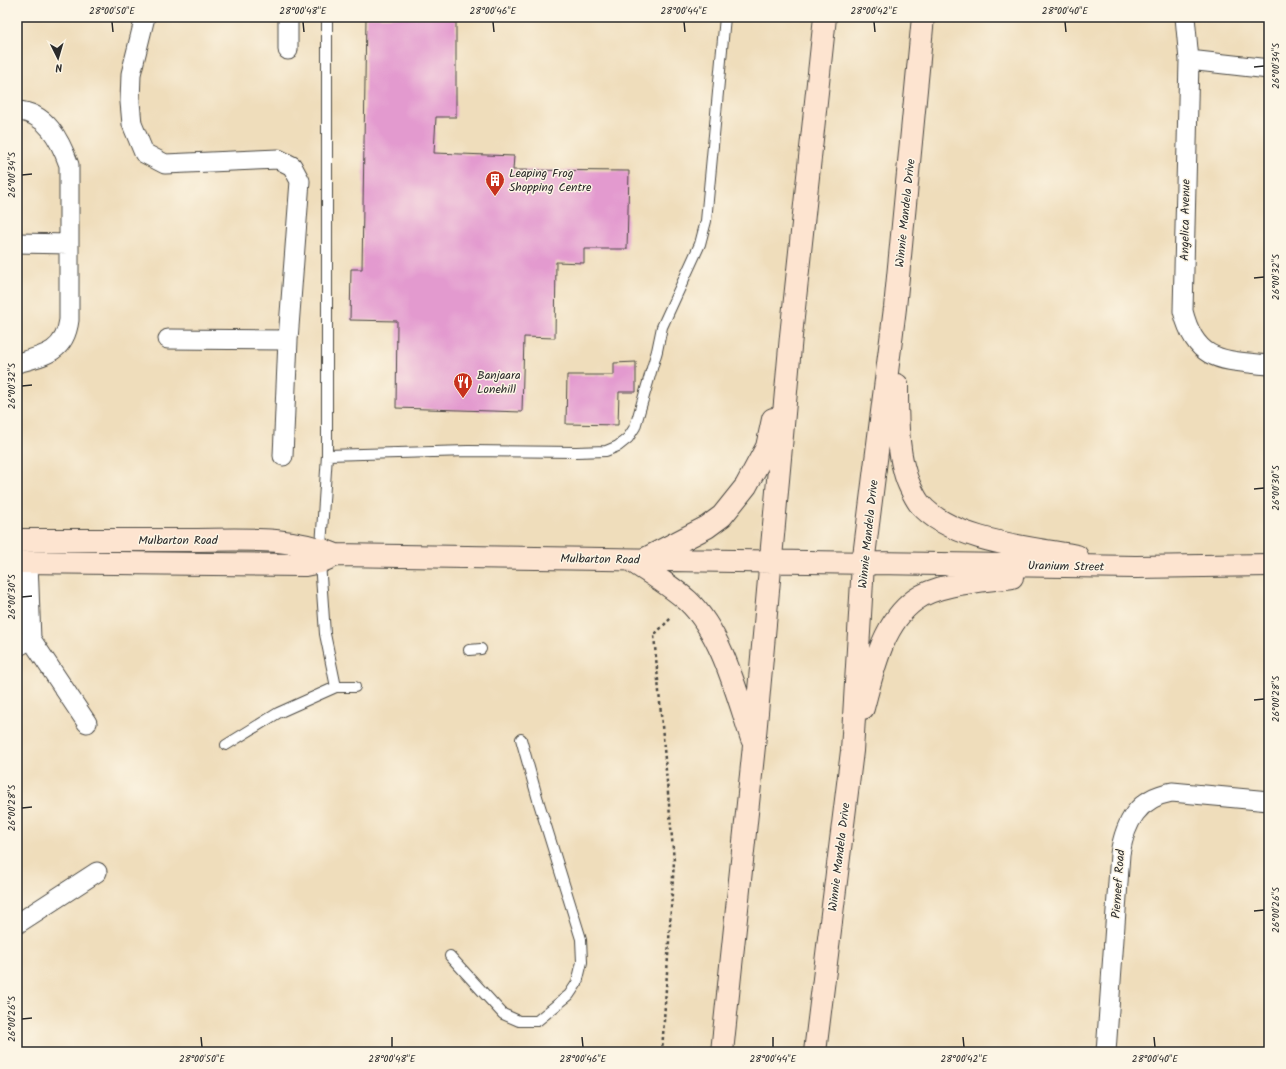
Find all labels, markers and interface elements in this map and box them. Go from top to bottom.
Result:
text: 28°00'50"E [89,3,136,19]
text: 28°00'48"E [279,3,328,19]
text: 28°00'46"E [470,3,518,19]
text: 28°00'44"E [661,3,709,19]
text: 28°00'42"E [850,3,899,19]
text: 28°00'40"E [1042,3,1089,19]
north arrow [38,38,78,78]
text: 26°00'34"S [1268,42,1284,89]
text: N [54,58,63,76]
text: 26°00'34"S [4,151,20,198]
street label: Winnie Mandela Drive [890,157,921,268]
place label: Leaping Frog Shopping Centre [509,164,592,197]
building icon: Leaping Frog Shopping Centre [484,169,506,197]
street label: Angelica Avenue [1175,178,1196,261]
text: 26°00'32"S [1268,253,1284,300]
text: 26°00'32"S [4,362,20,409]
place label: Banjaara Lonehill [477,366,521,399]
restaurant icon: Banjaara Lonehill [452,371,474,399]
text: 26°00'30"S [1268,465,1284,511]
street label: Winnie Mandela Drive [853,478,884,589]
street label: Mulbarton Road [138,531,219,550]
street label: Mulbarton Road [560,549,641,570]
street label: Uranium Street [1028,556,1105,577]
text: 26°00'30"S [4,574,20,620]
text: 26°00'28"S [1268,675,1284,722]
text: 26°00'28"S [4,784,20,831]
street label: Winnie Mandela Drive [823,801,856,913]
street label: Pierneef Road [1107,848,1130,919]
text: 26°00'26"S [1268,886,1284,933]
text: 26°00'26"S [4,995,20,1042]
text: 28°00'50"E [179,1051,226,1067]
text: 28°00'48"E [368,1051,417,1067]
text: 28°00'46"E [560,1051,608,1067]
text: 28°00'44"E [750,1051,798,1067]
text: 28°00'42"E [940,1051,989,1067]
text: 28°00'40"E [1132,1051,1179,1067]

